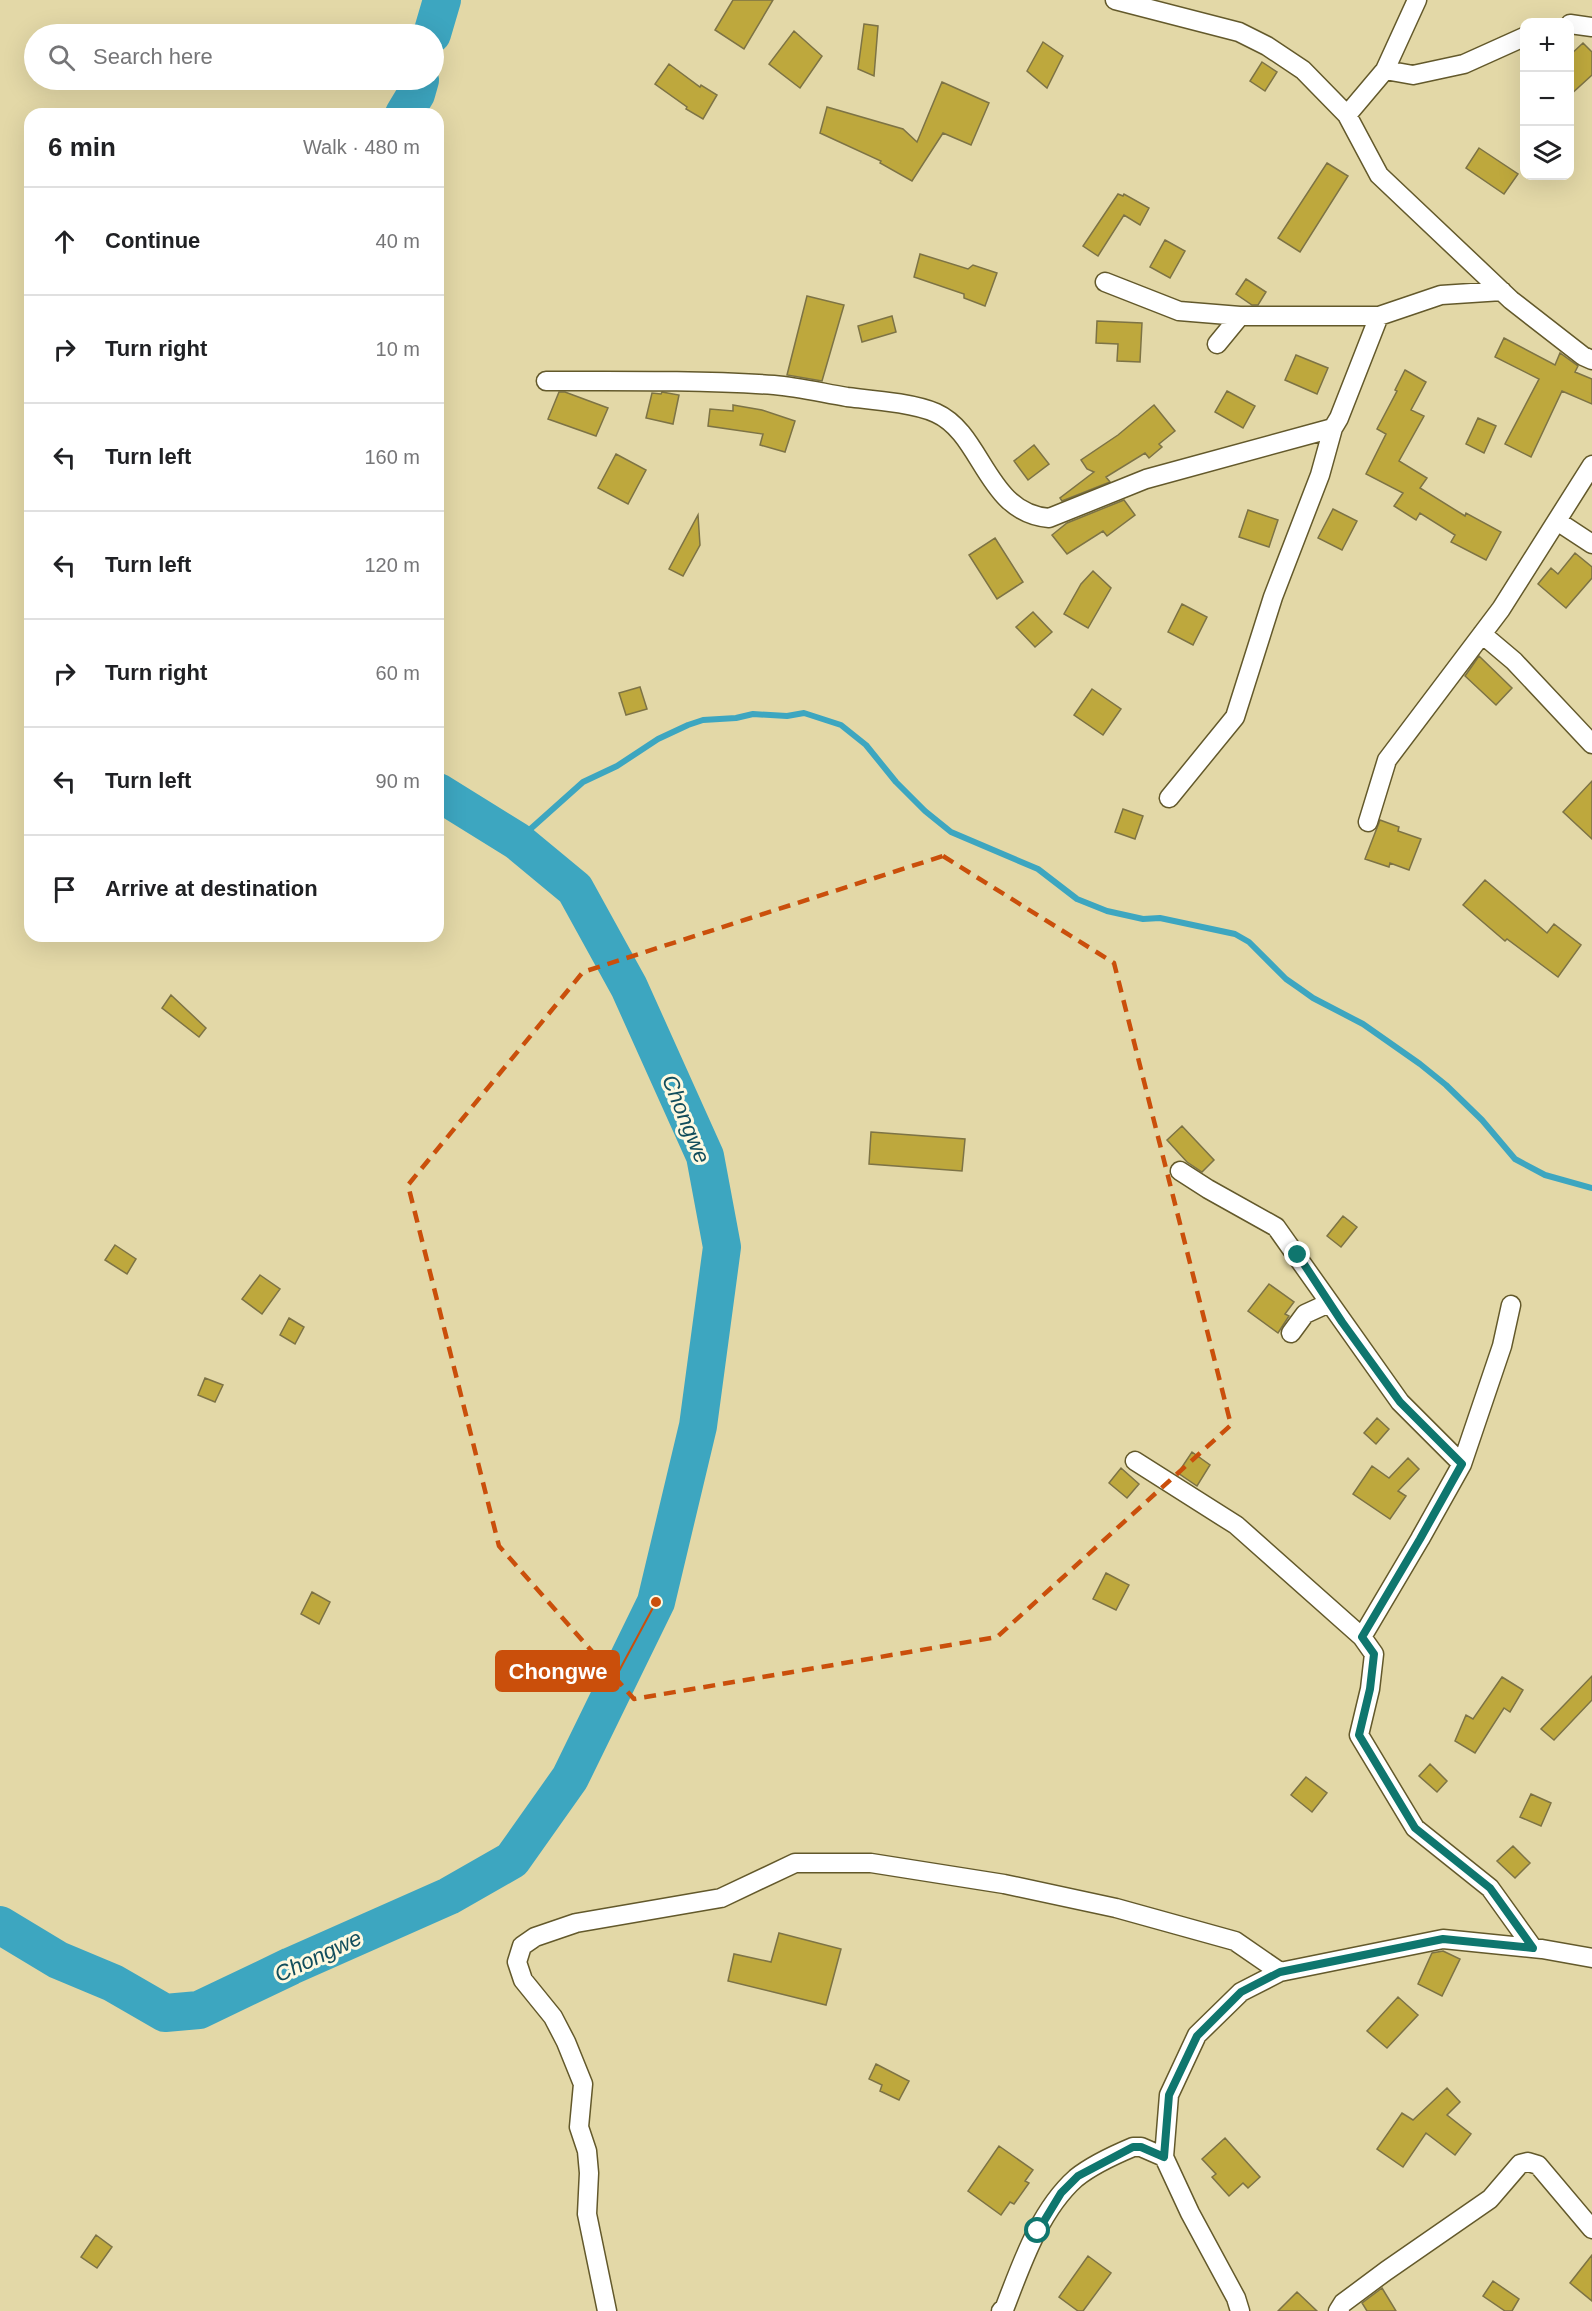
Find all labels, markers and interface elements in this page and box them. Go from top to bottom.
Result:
map controls [1520,18,1574,180]
button: + [1520,18,1574,72]
search box [24,24,444,90]
icon: search [45,41,78,74]
text: Search here [93,44,213,69]
button: − [1520,72,1574,126]
button: layers [1520,126,1574,180]
text: 6 min [48,132,116,162]
text: Walk · 480 m [303,136,420,158]
icon: ahead [48,225,81,258]
text: Continue [105,228,200,253]
text: 40 m [376,230,420,252]
icon: right [48,333,81,366]
text: Turn right [105,336,207,361]
text: 10 m [376,338,420,360]
icon: left [48,441,81,474]
text: Turn left [105,444,191,469]
text: 160 m [364,446,420,468]
icon: left [48,549,81,582]
text: Turn left [105,552,191,577]
text: 120 m [364,554,420,576]
icon: right [48,657,81,690]
text: Turn right [105,660,207,685]
text: 60 m [376,662,420,684]
icon: left [48,765,81,798]
text: Turn left [105,768,191,793]
text: 90 m [376,770,420,792]
icon: arrive [48,873,81,906]
text: Arrive at destination [105,876,318,901]
water label: Chongwe [657,1071,715,1167]
route end [1284,1241,1310,1267]
callout: Chongwe [496,1651,619,1691]
text: Chongwe [509,1659,608,1684]
water label: Chongwe [271,1925,365,1987]
route start [1024,2217,1050,2243]

